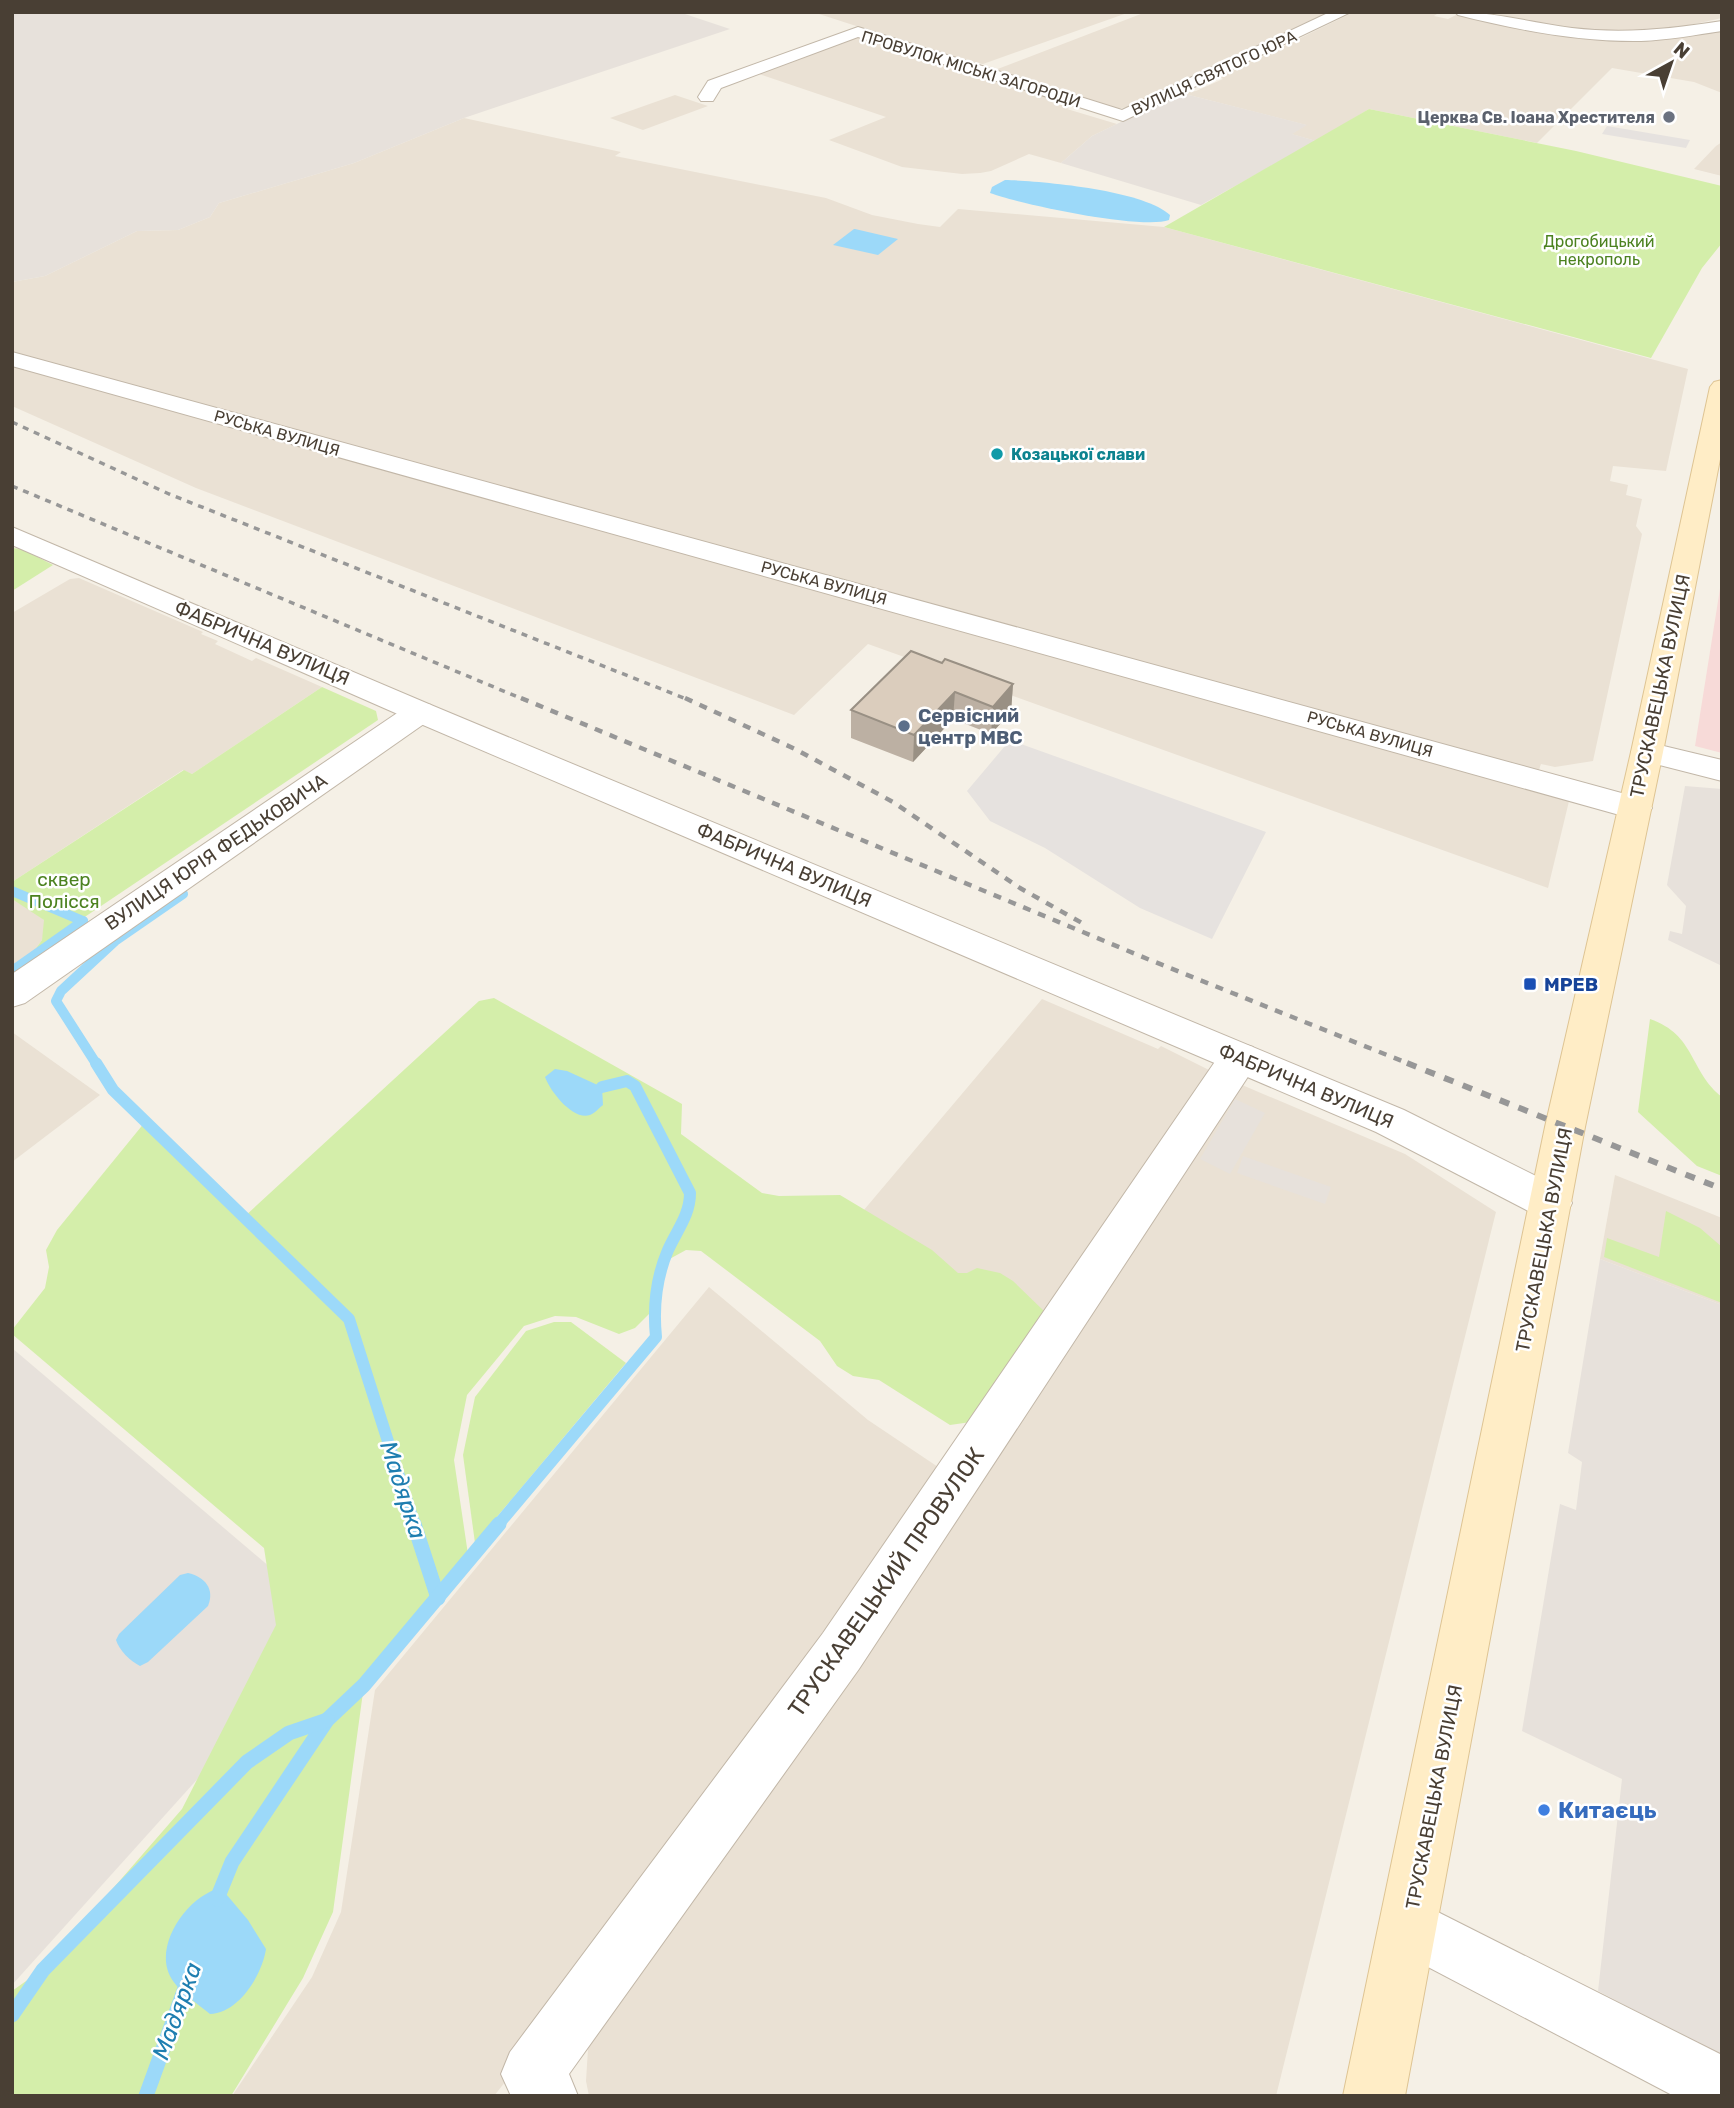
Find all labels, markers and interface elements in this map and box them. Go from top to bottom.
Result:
street label: ВУЛИЦЯ СВЯТОГО ЮРА [1128,26,1300,120]
street label: ПРОВУЛОК МІСЬКІ ЗАГОРОДИ [859,27,1083,111]
north arrow [1636,28,1706,98]
text: N [1669,37,1694,64]
place label: Церква Св. Іоана Хрестителя [1417,108,1655,127]
marker: Церква Св. Іоана Хрестителя [1661,109,1677,125]
park label: Дрогобицький некрополь [1544,232,1654,269]
street label: РУСЬКА ВУЛИЦЯ [212,406,342,460]
place label: Козацької слави [1011,445,1145,464]
marker: Козацької слави [989,446,1005,462]
street label: РУСЬКА ВУЛИЦЯ [759,557,889,609]
street label: ТРУСКАВЕЦЬКА ВУЛИЦЯ [1625,572,1695,800]
street label: ФАБРИЧНА ВУЛИЦЯ [171,596,353,690]
place label: Сервісний центр МВС [918,704,1023,749]
street label: РУСЬКА ВУЛИЦЯ [1305,707,1435,761]
marker: Сервісний центр МВС [896,718,912,734]
street label: ВУЛИЦЯ ЮРІЯ ФЕДЬКОВИЧА [100,769,332,935]
street label: ФАБРИЧНА ВУЛИЦЯ [693,818,875,912]
park label: сквер Полісся [28,868,100,913]
place label: МРЕВ [1544,973,1598,996]
marker: МРЕВ [1522,976,1538,992]
street label: ФАБРИЧНА ВУЛИЦЯ [1215,1039,1397,1133]
street label: ТРУСКАВЕЦЬКА ВУЛИЦЯ [1511,1126,1577,1354]
water label: Мадярка [374,1437,432,1543]
street label: ТРУСКАВЕЦЬКИЙ ПРОВУЛОК [782,1442,990,1722]
street label: ТРУСКАВЕЦЬКА ВУЛИЦЯ [1401,1683,1467,1911]
place label: Китаєць [1558,1796,1657,1824]
marker: Китаєць [1536,1802,1552,1818]
water label: Мадярка [147,1959,207,2063]

